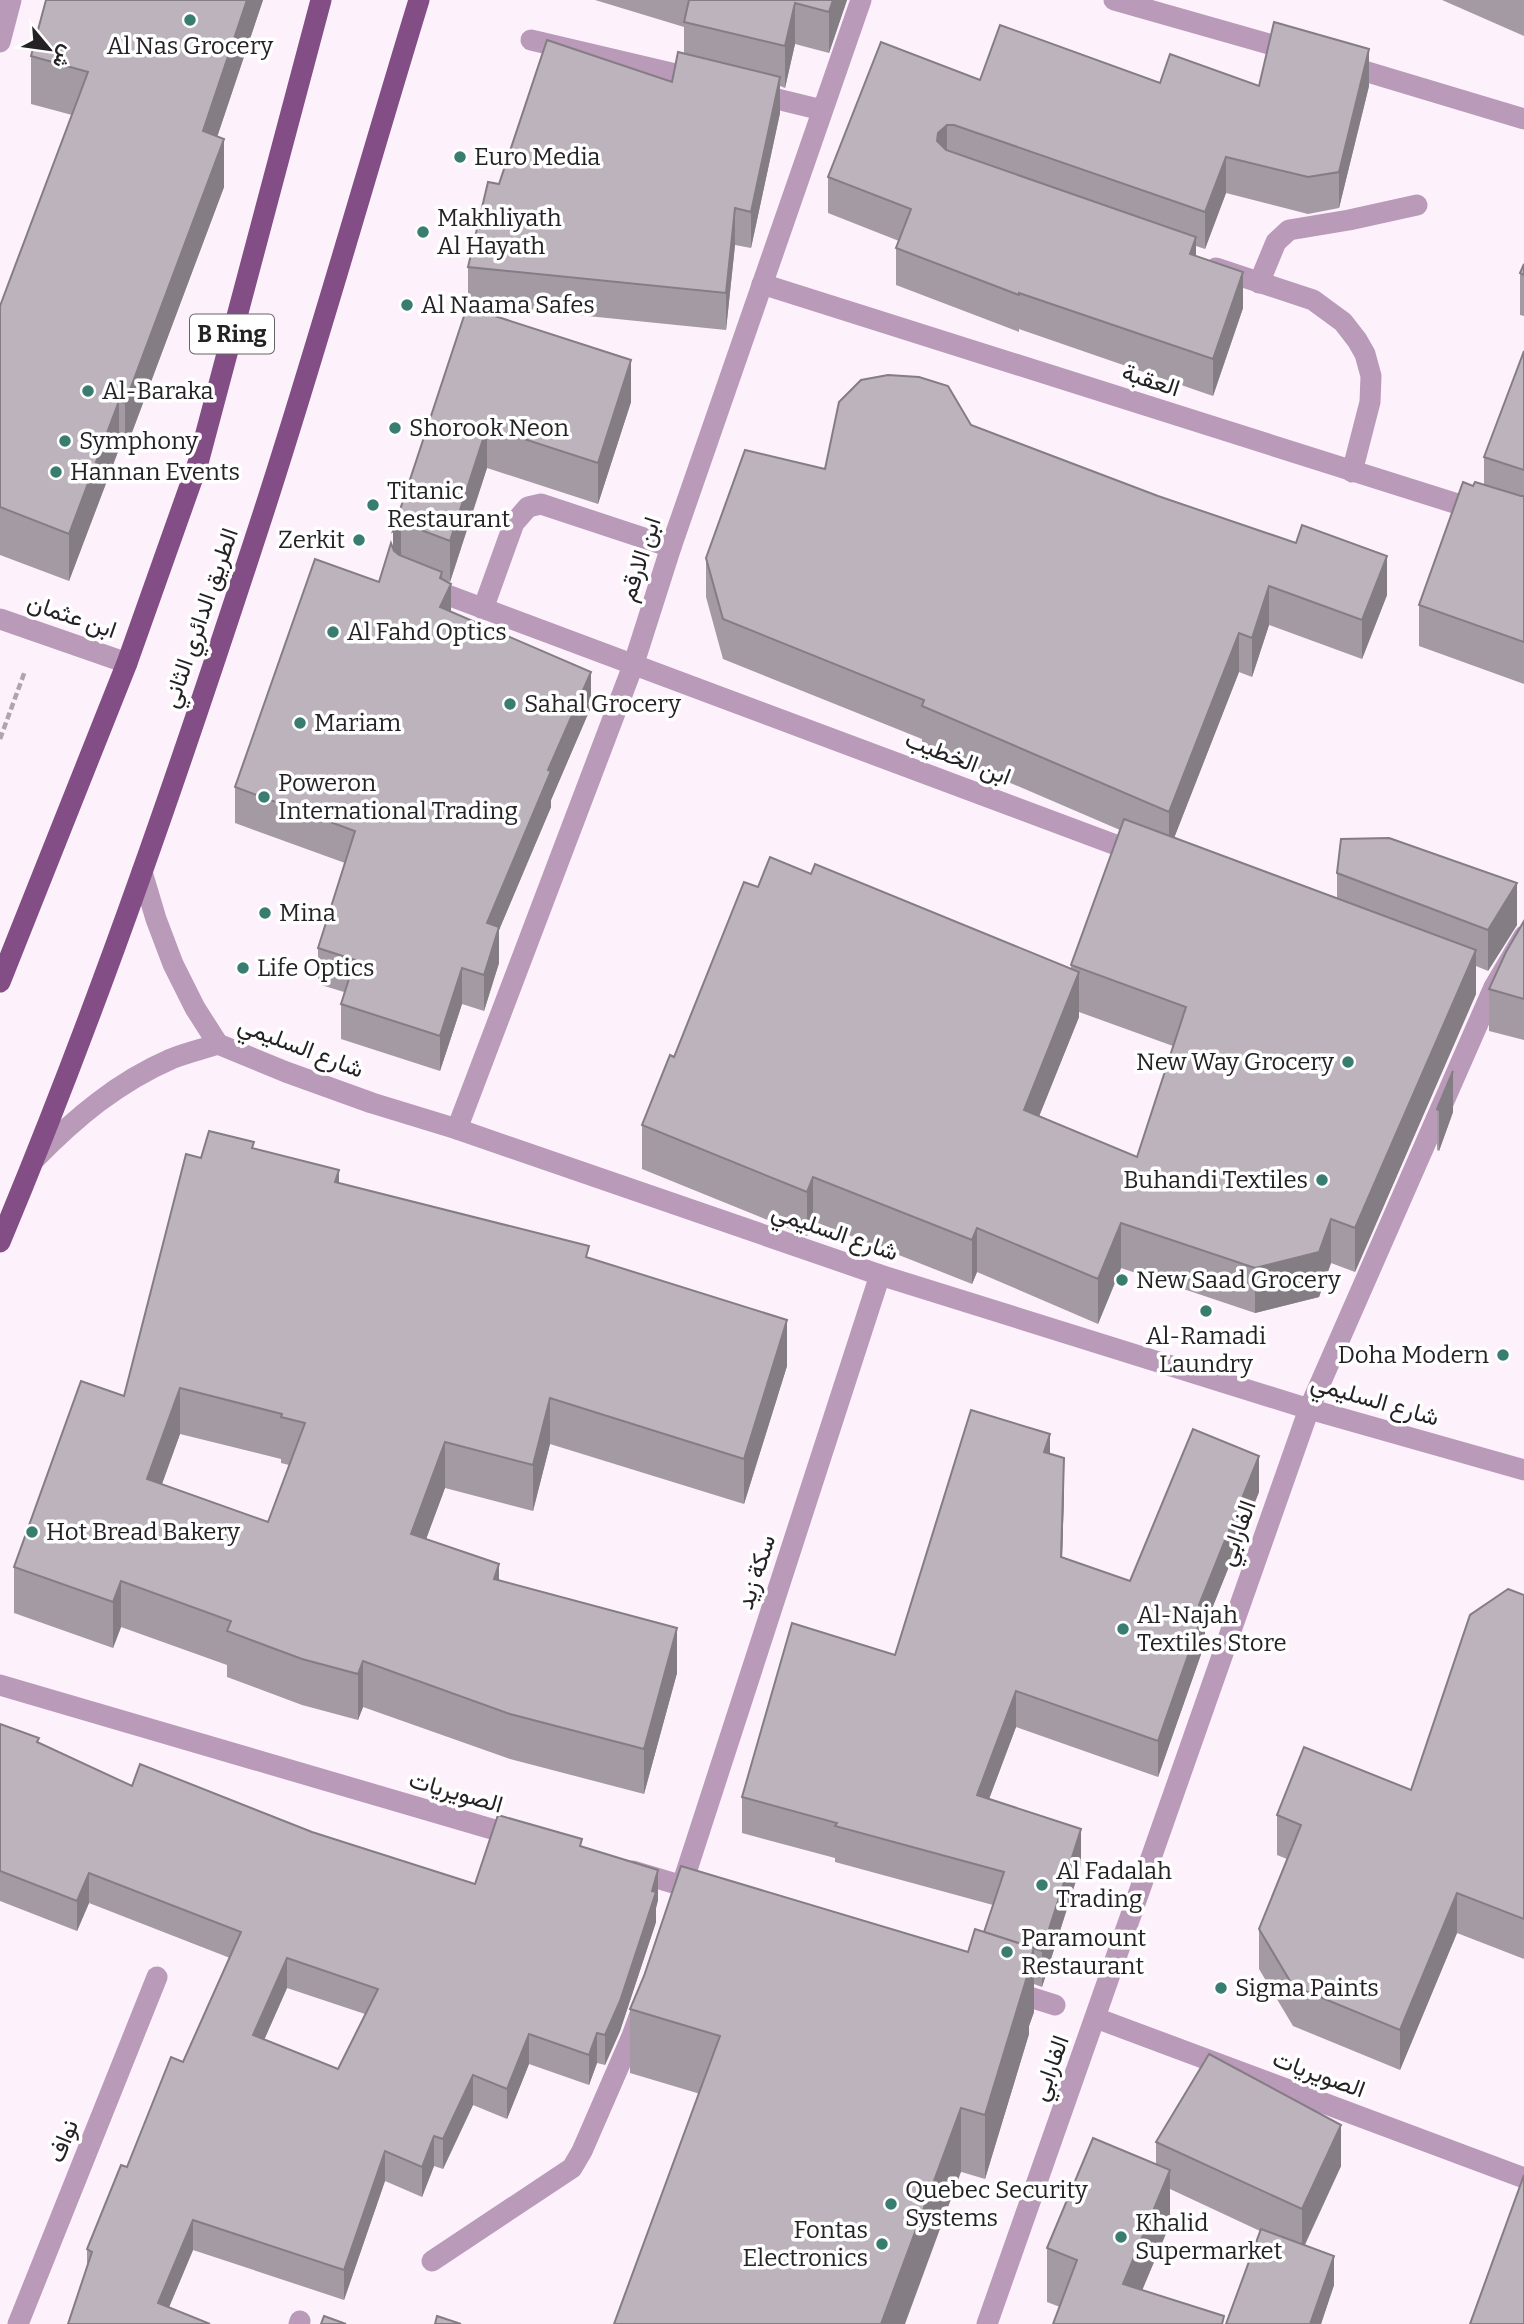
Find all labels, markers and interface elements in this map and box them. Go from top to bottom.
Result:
marker: Al Nas Grocery [182,12,198,28]
north arrow [14,14,84,84]
place label: Al Nas Grocery [107,32,274,60]
text: ش [48,41,79,73]
place label: Euro Media [474,143,600,171]
marker: Euro Media [452,149,468,165]
place label: Makhliyath Al Hayath [437,204,562,260]
marker: Makhliyath Al Hayath [415,224,431,240]
place label: Al Naama Safes [421,291,595,319]
marker: Al Naama Safes [399,297,415,313]
road number: B Ring [190,314,274,354]
street label: العقبة [1119,358,1183,402]
place label: Al-Baraka [102,377,214,405]
marker: Al-Baraka [80,383,96,399]
place label: Shorook Neon [409,414,569,442]
marker: Shorook Neon [387,420,403,436]
place label: Symphony [79,427,198,455]
marker: Symphony [57,433,73,449]
place label: Hannan Events [70,458,240,486]
marker: Hannan Events [48,464,64,480]
place label: Titanic Restaurant [387,477,510,533]
marker: Titanic Restaurant [365,497,381,513]
street label: ابن الارقم [613,513,669,605]
street label: الطريق الدائري الثاني [156,524,249,713]
place label: Zerkit [278,526,345,554]
marker: Zerkit [351,532,367,548]
street label: ابن عثمان [24,588,120,644]
place label: Al Fahd Optics [347,618,507,646]
marker: Al Fahd Optics [325,624,341,640]
place label: Sahal Grocery [524,690,681,718]
marker: Sahal Grocery [502,696,518,712]
place label: Mariam [314,709,401,737]
marker: Mariam [292,715,308,731]
street label: ابن الخطيب [901,725,1015,791]
place label: Poweron International Trading [278,769,518,825]
marker: Poweron International Trading [256,789,272,805]
place label: Mina [279,899,336,927]
marker: Mina [257,905,273,921]
place label: Life Optics [257,954,374,982]
marker: Life Optics [235,960,251,976]
street label: شارع السليمي [233,1010,368,1088]
place label: New Way Grocery [1136,1048,1334,1076]
marker: New Way Grocery [1340,1054,1356,1070]
place label: Buhandi Textiles [1123,1166,1308,1194]
marker: Buhandi Textiles [1314,1172,1330,1188]
street label: شارع السليمي [766,1197,902,1271]
place label: New Saad Grocery [1136,1266,1341,1294]
marker: New Saad Grocery [1114,1272,1130,1288]
marker: Al-Ramadi Laundry [1198,1303,1214,1319]
place label: Al-Ramadi Laundry [1146,1322,1266,1378]
place label: Doha Modern [1338,1341,1489,1369]
marker: Doha Modern [1495,1347,1511,1363]
street label: شارع السليمي [1306,1368,1442,1436]
street label: الفارابي [1212,1496,1266,1571]
place label: Hot Bread Bakery [46,1518,240,1546]
marker: Hot Bread Bakery [24,1524,40,1540]
street label: سكة زيد [731,1531,782,1613]
place label: Al-Najah Textiles Store [1137,1601,1287,1657]
marker: Al-Najah Textiles Store [1115,1621,1131,1637]
street label: الصويريات [406,1765,506,1820]
place label: Al Fadalah Trading [1056,1857,1172,1913]
marker: Al Fadalah Trading [1034,1877,1050,1893]
place label: Paramount Restaurant [1021,1924,1147,1980]
marker: Paramount Restaurant [999,1944,1015,1960]
place label: Sigma Paints [1235,1974,1379,2002]
marker: Sigma Paints [1213,1980,1229,1996]
street label: الفارابي [1025,2031,1079,2106]
street label: الصويريات [1269,2044,1369,2105]
street label: نواف [42,2115,85,2167]
place label: Quebec Security Systems [905,2176,1088,2232]
marker: Quebec Security Systems [883,2196,899,2212]
place label: Khalid Supermarket [1135,2209,1283,2265]
place label: Fontas Electronics [742,2216,868,2272]
marker: Khalid Supermarket [1113,2229,1129,2245]
marker: Fontas Electronics [874,2236,890,2252]

